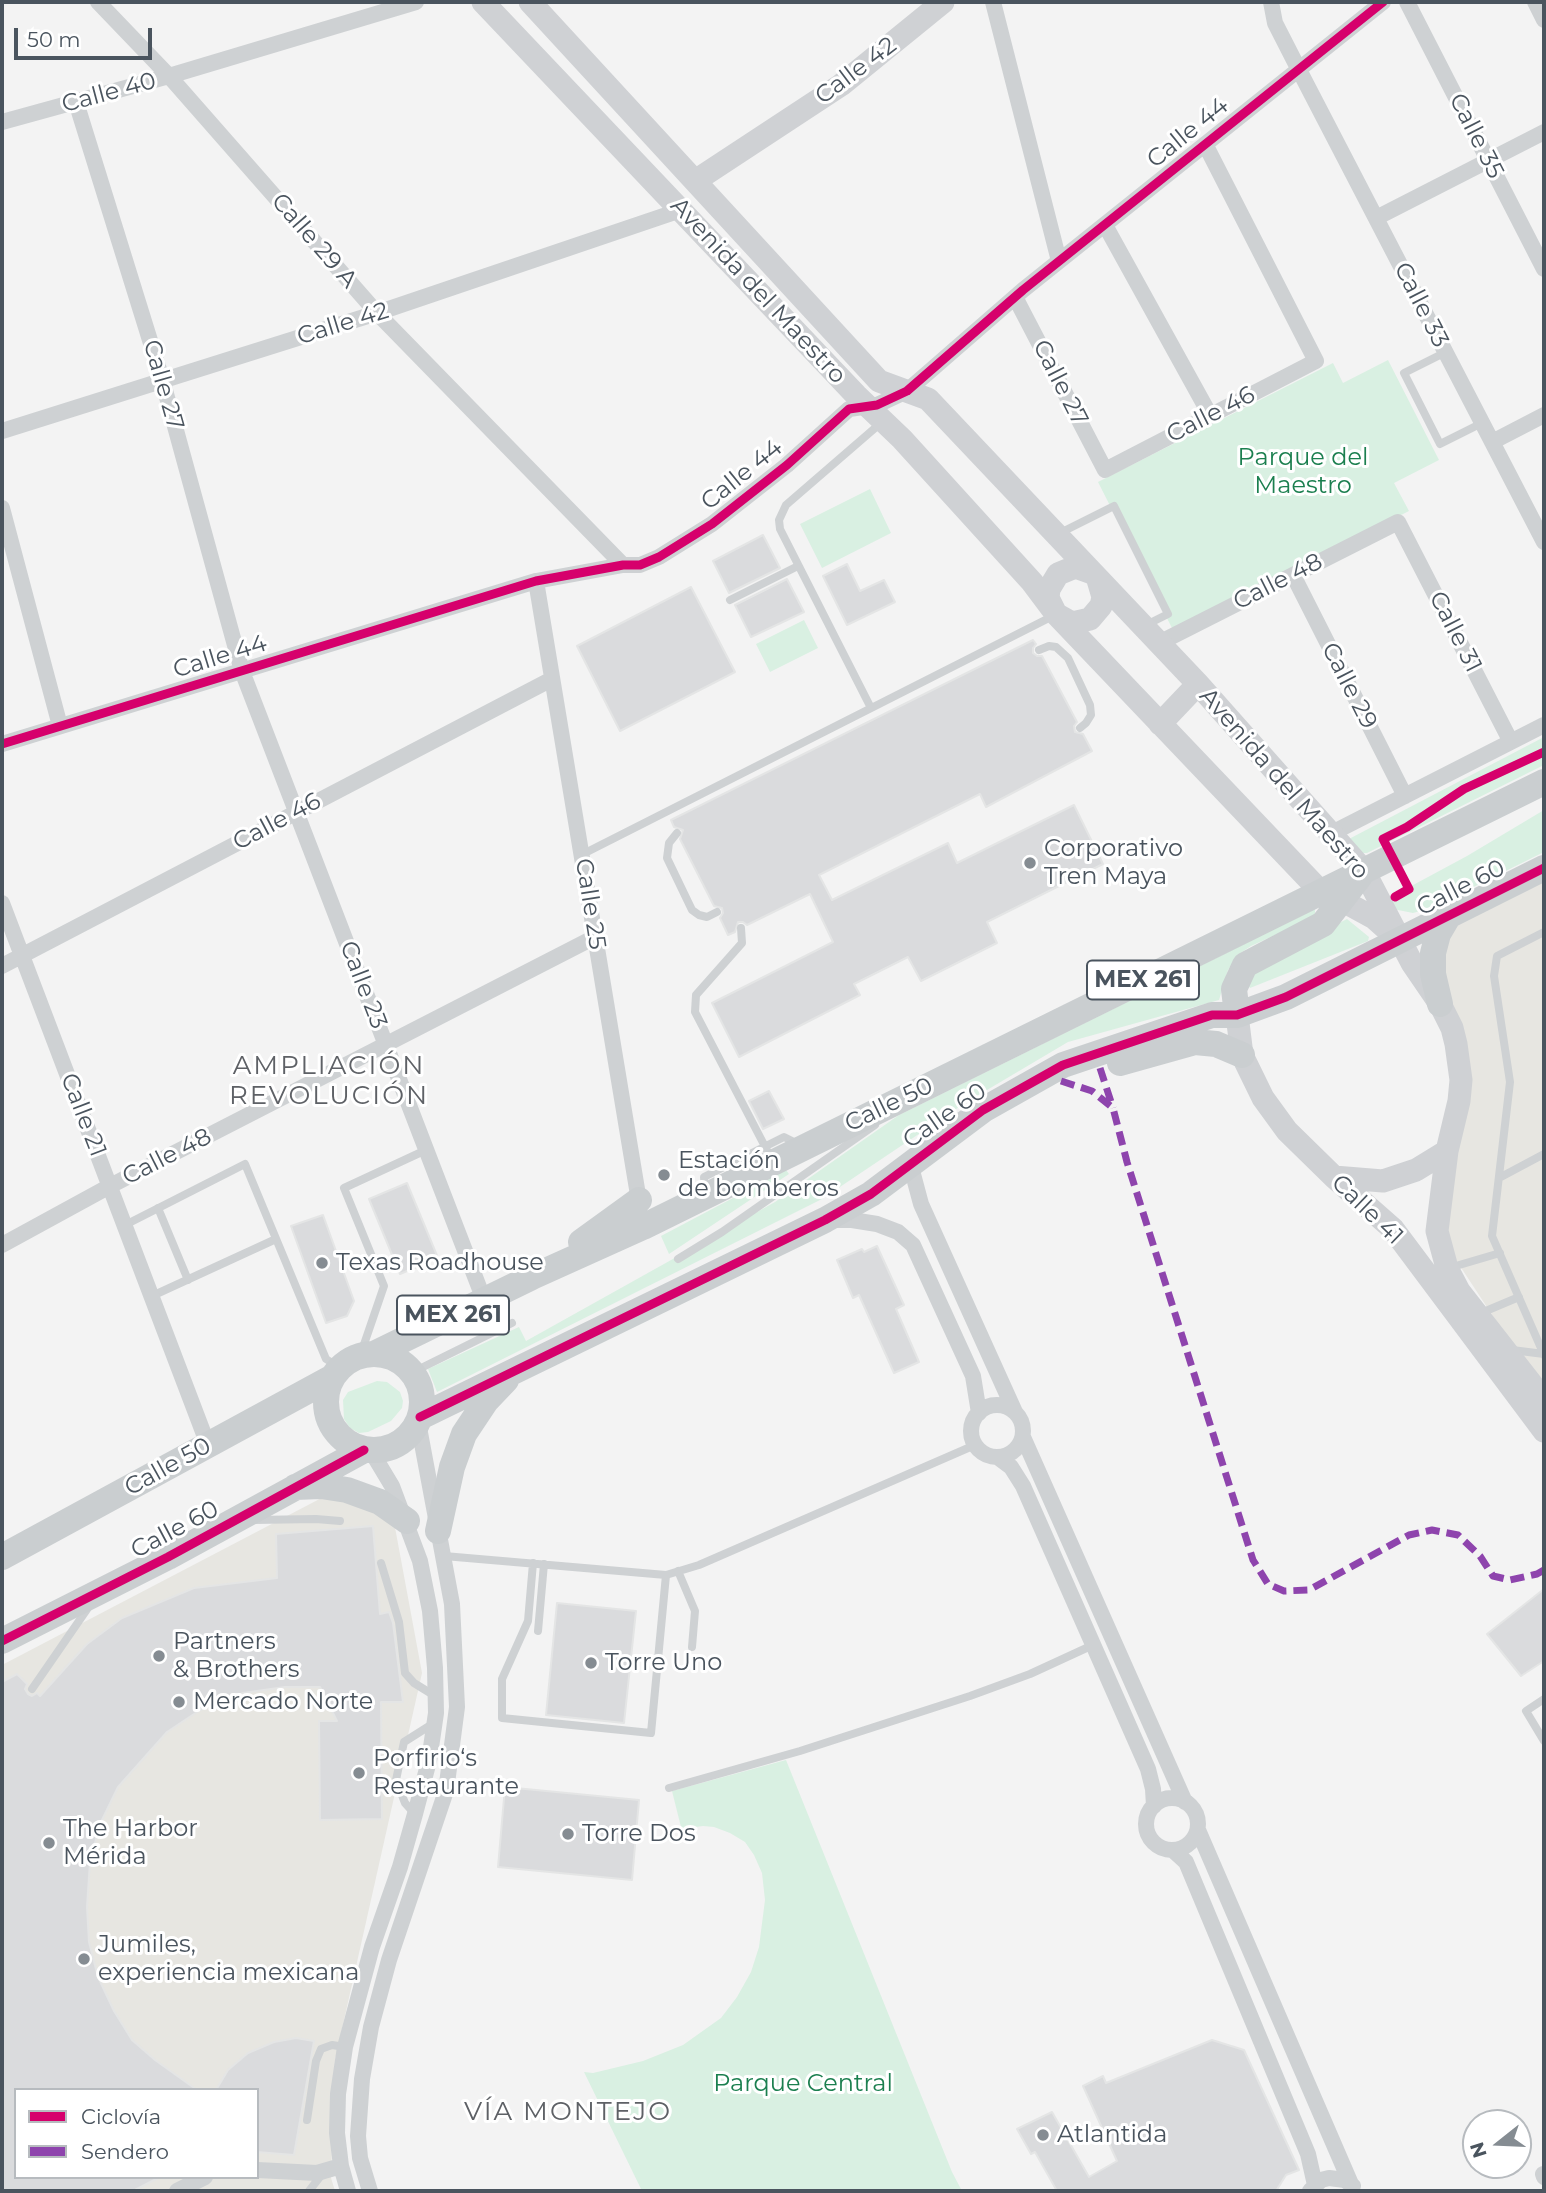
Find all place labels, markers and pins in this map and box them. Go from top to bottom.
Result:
place label: Corporativo Tren Maya [1044,835,1183,891]
marker: Corporativo Tren Maya [1022,855,1038,871]
place label: Estación de bomberos [678,1147,839,1203]
marker: Estación de bomberos [656,1167,672,1183]
place label: Texas Roadhouse [336,1249,544,1277]
marker: Texas Roadhouse [314,1255,330,1271]
place label: Partners & Brothers [173,1628,300,1684]
marker: Partners & Brothers [151,1648,167,1664]
place label: Torre Uno [605,1649,722,1677]
marker: Torre Uno [583,1655,599,1671]
place label: Mercado Norte [193,1688,373,1716]
marker: Mercado Norte [171,1694,187,1710]
place label: Porfirio‘s Restaurante [373,1745,519,1801]
marker: Porfirio‘s Restaurante [351,1765,367,1781]
place label: The Harbor Mérida [63,1815,198,1871]
place label: Torre Dos [582,1820,696,1848]
marker: Torre Dos [560,1826,576,1842]
marker: The Harbor Mérida [41,1835,57,1851]
place label: Jumiles, experiencia mexicana [98,1931,359,1987]
marker: Jumiles, experiencia mexicana [76,1951,92,1967]
place label: Atlantida [1057,2121,1167,2149]
marker: Atlantida [1035,2127,1051,2143]

